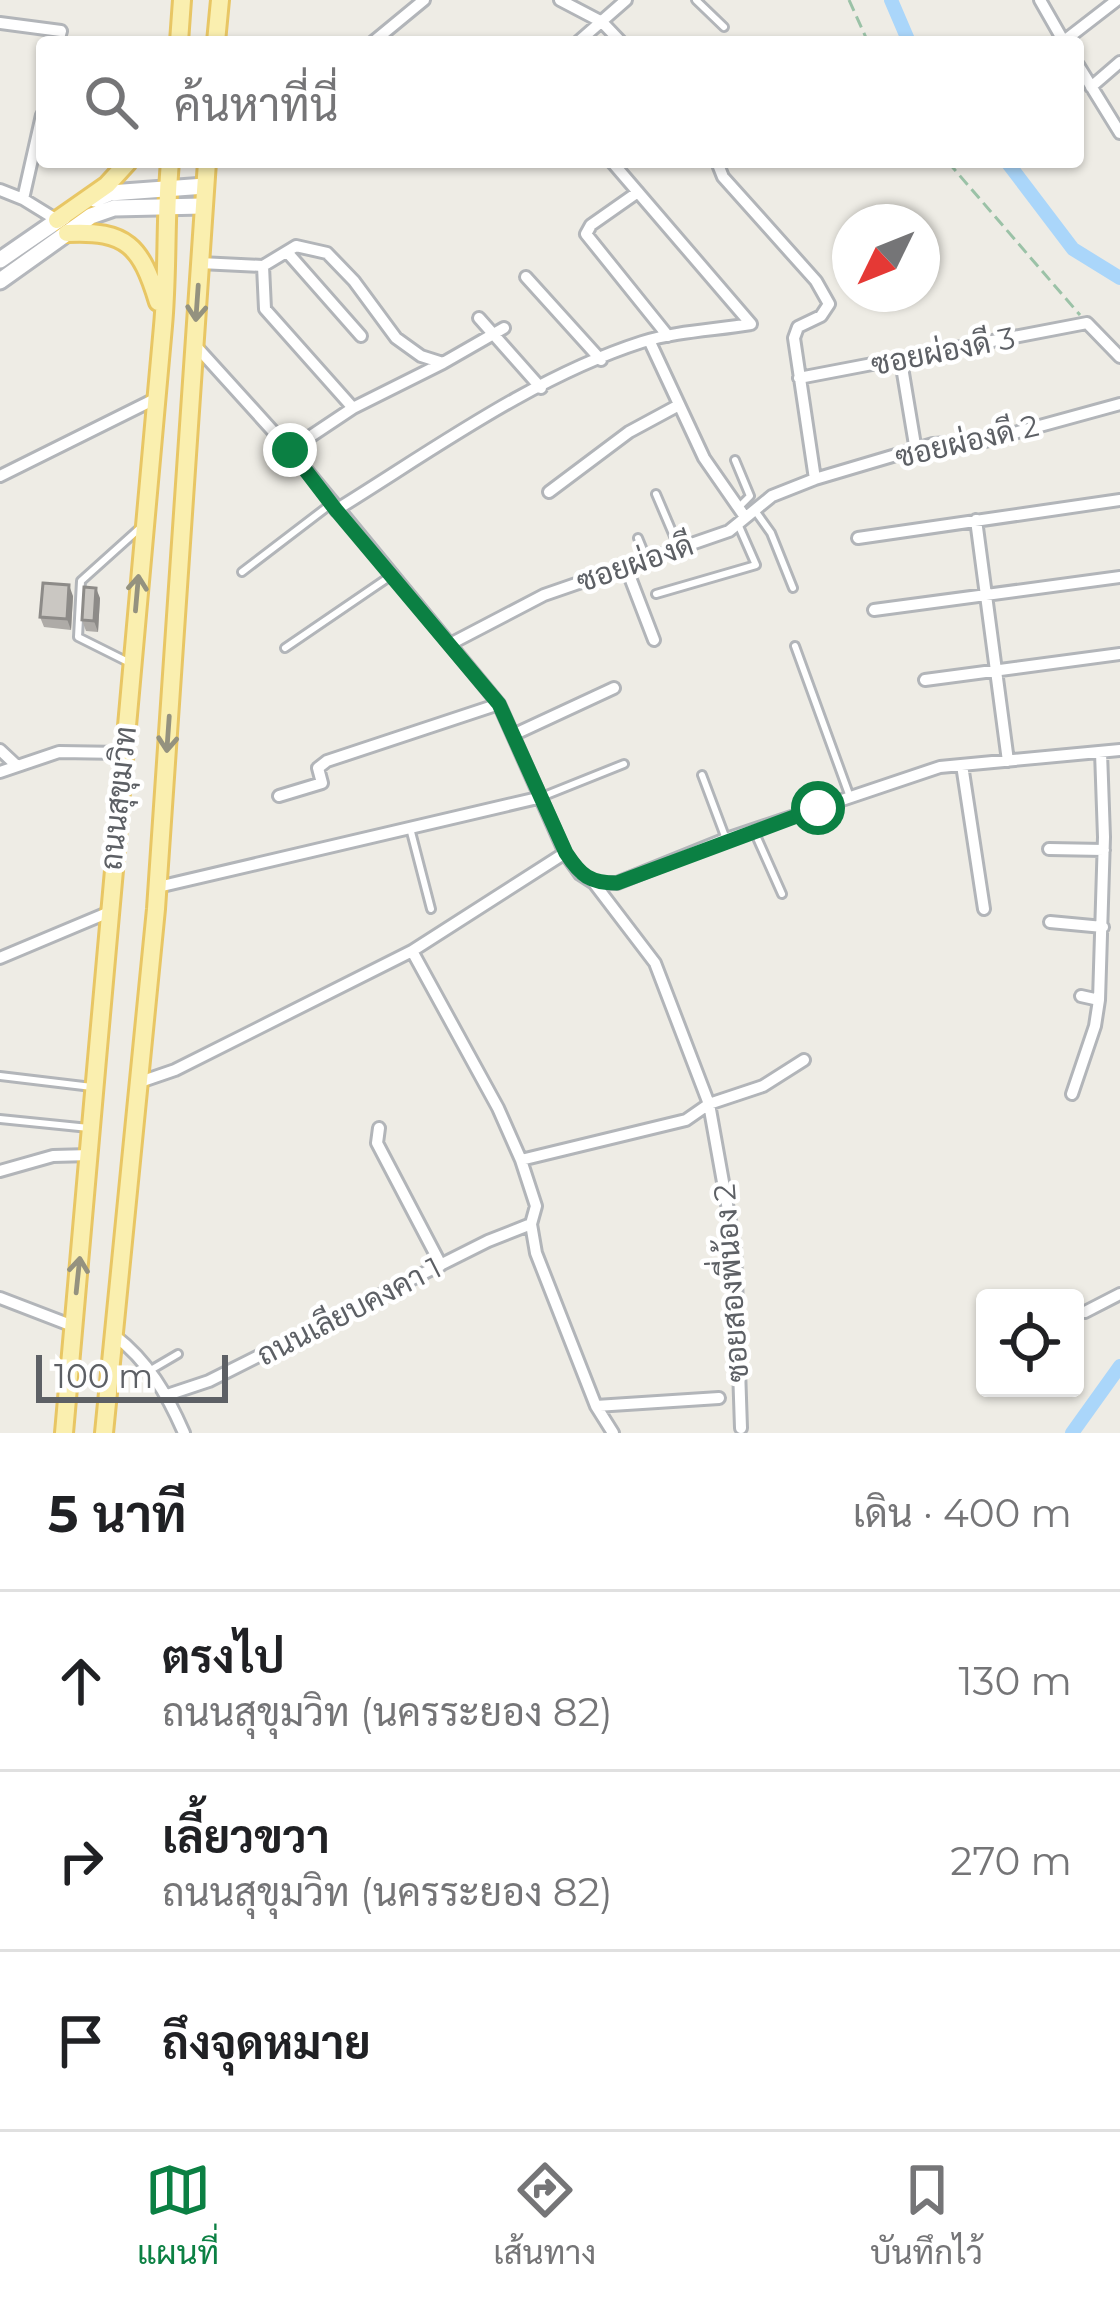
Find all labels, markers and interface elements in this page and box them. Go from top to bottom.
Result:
search box [36,36,1084,168]
icon: search [78,69,144,135]
text: ค้นหาที่นี่ [174,77,338,132]
north arrow [832,204,940,312]
one-way arrow [186,283,209,322]
street label: ซอยผ่องดี 3 [868,319,1018,383]
street label: ซอยผ่องดี 2 [892,407,1042,475]
route end [263,423,317,477]
street label: ซอยผ่องดี [572,526,698,600]
one-way arrow [126,574,149,613]
one-way arrow [157,714,180,753]
street label: ถนนสุขุมวิท [92,724,147,872]
route start [791,781,845,835]
street label: ซอยสองพี่น้อง 2 [699,1183,756,1384]
street label: ถนนเลียบคงคา 1 [251,1249,447,1373]
one-way arrow [67,1256,90,1295]
map controls [976,1289,1084,1397]
button: locate [976,1289,1084,1397]
scale bar [36,1349,228,1402]
text: 100 m [54,1356,153,1396]
text: 5 นาที [48,1483,187,1545]
text: เดิน · 400 m [853,1489,1072,1537]
text: ตรงไป [162,1629,285,1684]
icon: ahead [48,1648,114,1714]
text: 130 m [959,1657,1072,1705]
text: ถนนสุขุมวิท (นครระยอง 82) [162,1688,613,1736]
text: เลี้ยวขวา [162,1809,330,1864]
icon: right [48,1828,114,1894]
text: 270 m [950,1837,1072,1885]
text: ถนนสุขุมวิท (นครระยอง 82) [162,1868,613,1916]
icon: arrive [48,2008,114,2074]
text: ถึงจุดหมาย [162,2015,371,2070]
tab: แผนที่ [137,2157,219,2272]
tab: เส้นทาง [493,2157,596,2272]
tab: บันทึกไว้ [870,2157,983,2272]

